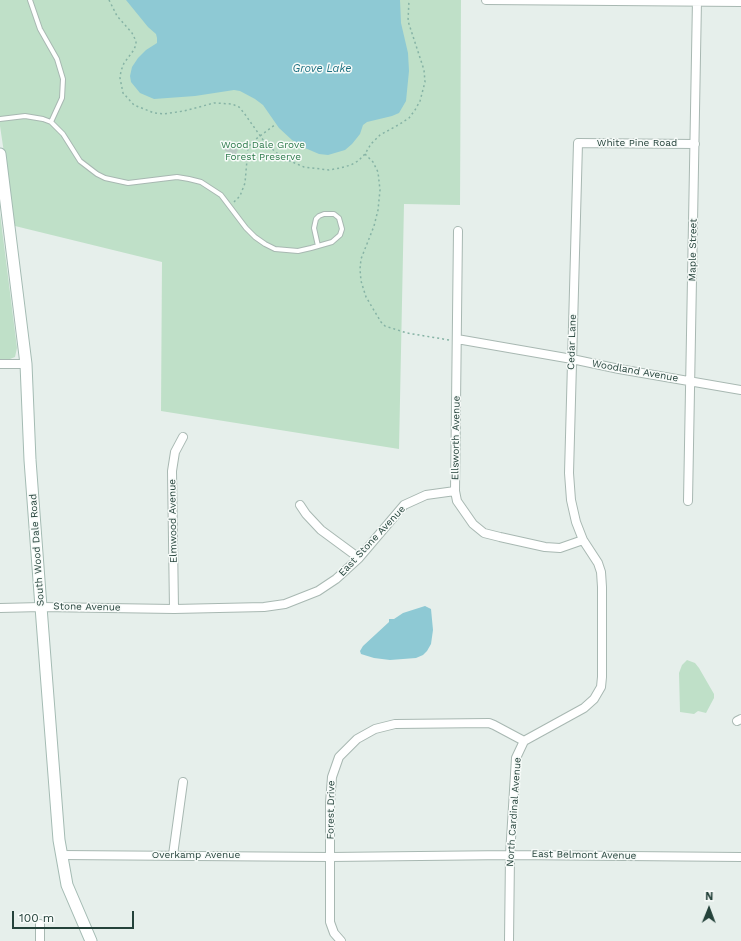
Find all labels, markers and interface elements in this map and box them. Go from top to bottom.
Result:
water label: Grove Lake [293,62,351,76]
street label: White Pine Road [597,137,677,149]
park label: Wood Dale Grove Forest Preserve [221,139,305,162]
street label: Maple Street [686,219,700,281]
street label: Cedar Lane [565,314,579,370]
street label: Woodland Avenue [591,357,679,385]
street label: Ellsworth Avenue [449,396,463,480]
street label: Elmwood Avenue [166,479,180,563]
street label: South Wood Dale Road [27,493,47,607]
street label: East Stone Avenue [336,503,408,579]
street label: Stone Avenue [53,600,121,614]
street label: North Cardinal Avenue [504,757,524,867]
street label: Forest Drive [324,780,338,840]
street label: East Belmont Avenue [531,848,637,862]
street label: Overkamp Avenue [152,849,240,861]
north arrow [689,889,729,929]
text: N [705,890,713,903]
scale bar [14,903,136,929]
text: 100 m [19,911,54,925]

